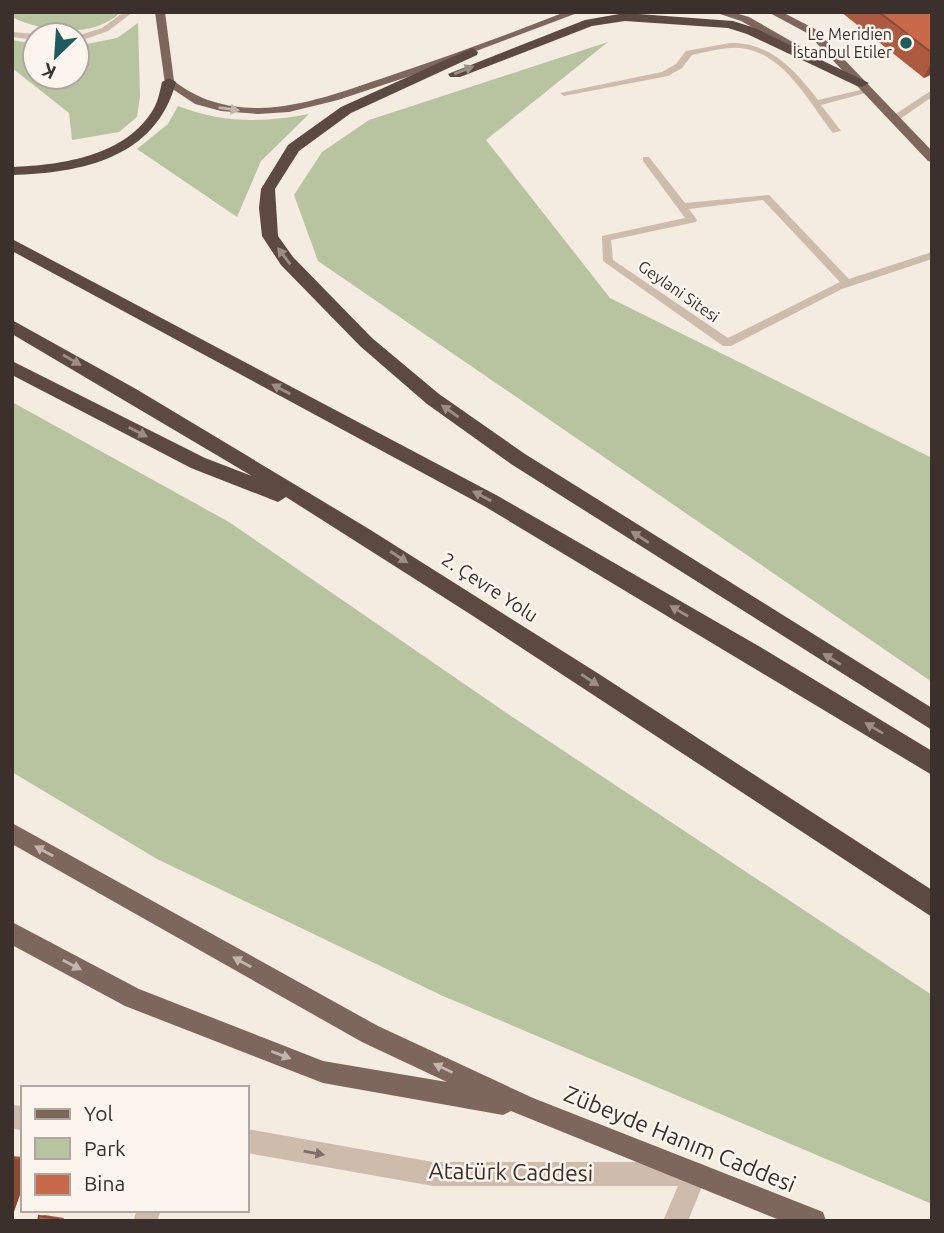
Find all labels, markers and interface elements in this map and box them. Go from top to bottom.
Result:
north arrow [21,21,91,91]
place label: Le Meridien İstanbul Etiler [793,25,892,61]
marker: Le Meridien İstanbul Etiler [898,35,914,51]
text: K [38,59,59,84]
one-way arrow [454,65,475,76]
one-way arrow [219,103,241,114]
one-way arrow [277,248,292,266]
street label: Geylani Sitesi [635,257,723,325]
one-way arrow [62,354,81,366]
one-way arrow [271,384,291,396]
one-way arrow [441,404,459,418]
one-way arrow [128,426,148,437]
one-way arrow [472,490,492,502]
one-way arrow [630,531,649,544]
street label: 2. Çevre Yolu [438,548,542,626]
one-way arrow [389,550,408,563]
one-way arrow [669,605,688,617]
one-way arrow [822,652,842,665]
one-way arrow [581,673,599,687]
one-way arrow [864,722,883,735]
one-way arrow [34,845,53,857]
one-way arrow [232,956,251,968]
one-way arrow [63,959,82,971]
one-way arrow [270,1050,291,1061]
one-way arrow [433,1062,453,1074]
street label: Zübeyde Hanım Caddesi [561,1081,800,1196]
legend [21,1086,248,1212]
text: Yol [84,1101,113,1125]
text: Park [84,1136,126,1160]
one-way arrow [303,1148,325,1159]
street label: Atatürk Caddesi [428,1158,594,1185]
text: Bina [84,1171,125,1195]

